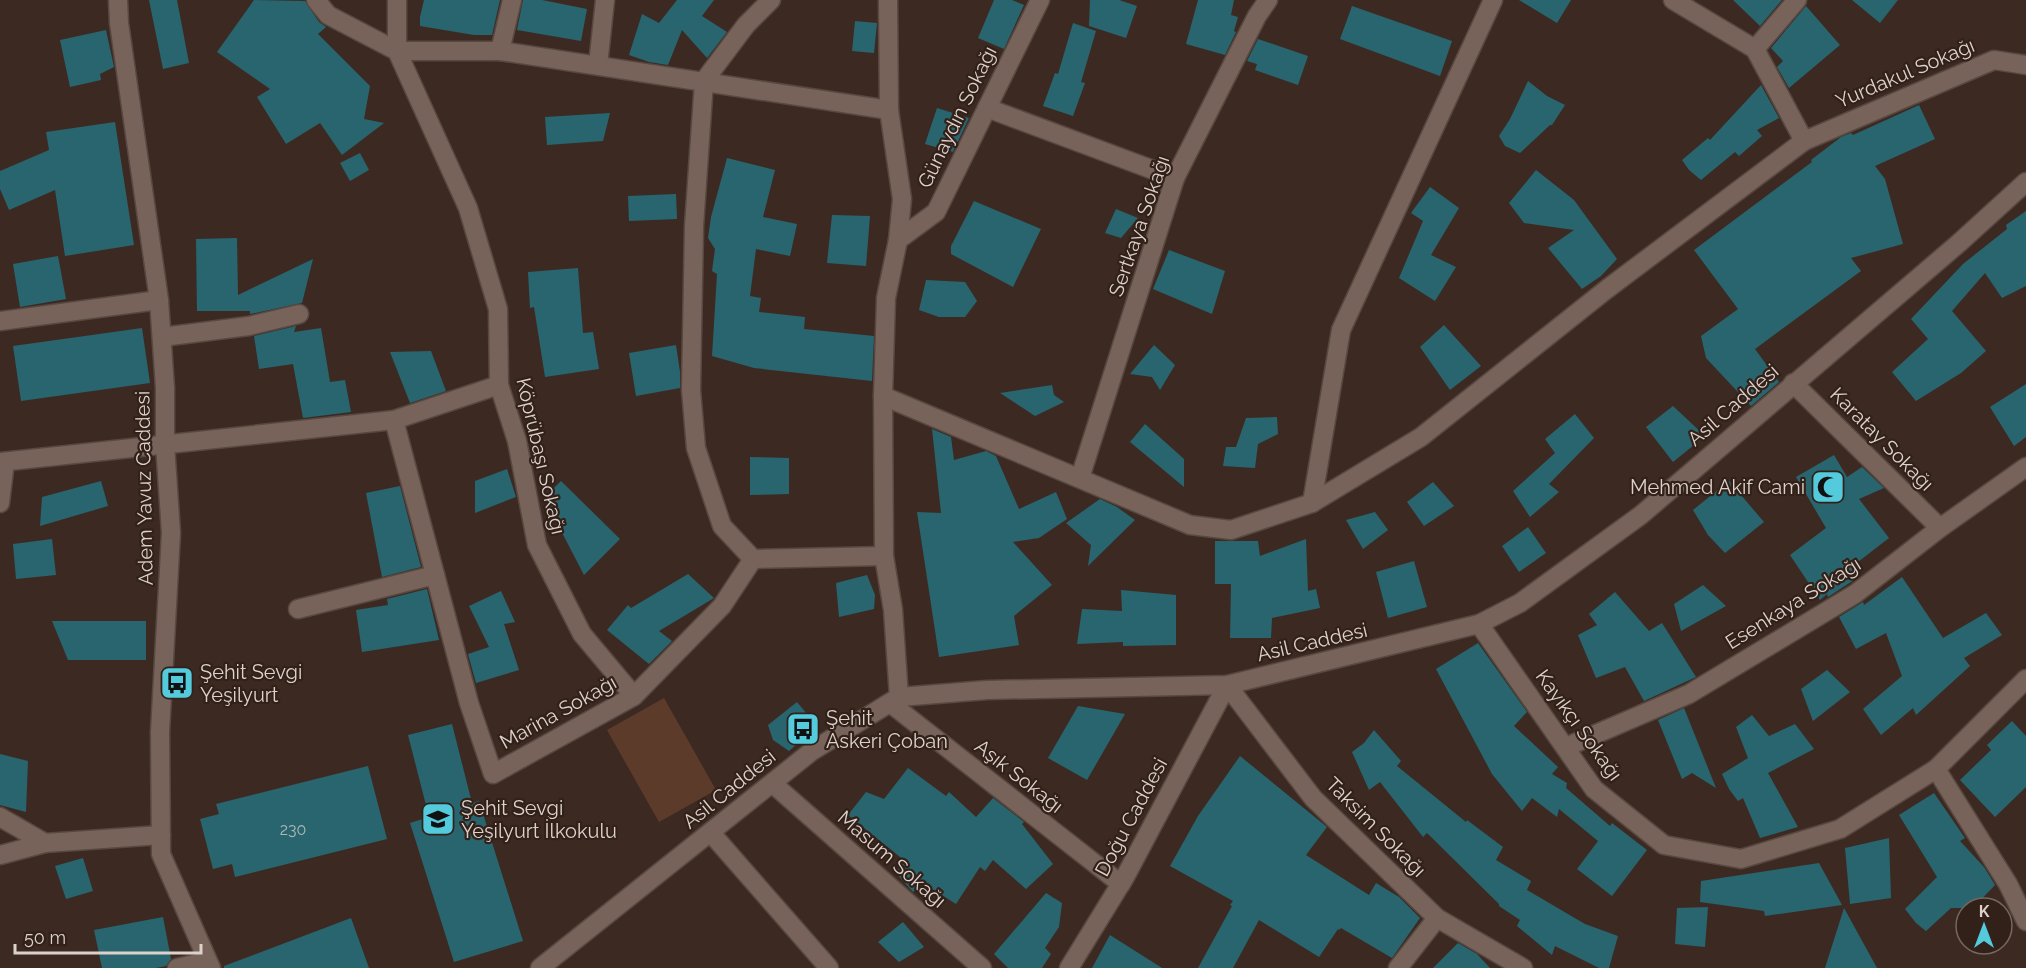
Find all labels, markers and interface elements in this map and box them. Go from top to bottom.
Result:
street label: Yurdakul Sokağı [1832,33,1978,113]
street label: Günaydın Sokağı [912,42,1002,192]
street label: Sertkaya Sokağı [1104,152,1174,300]
street label: Asil Caddesi [1683,359,1783,451]
street label: Köprübaşı Sokağı [511,375,571,537]
street label: Karatay Sokağı [1825,382,1939,496]
street label: Adem Yavuz Caddesi [130,390,158,586]
mosque icon: Mehmed Akif Cami [1810,469,1846,505]
place label: Mehmed Akif Cami [1630,475,1805,499]
street label: Esenkaya Sokağı [1721,552,1865,654]
street label: Asil Caddesi [1254,618,1370,666]
place label: Şehit Sevgi Yeşilyurt [200,660,302,707]
bus stop icon: Şehit Sevgi Yeşilyurt [159,665,195,701]
street label: Kayıkçı Sokağı [1531,665,1627,785]
street label: Marina Sokağı [496,670,620,754]
place label: Şehit Askeri Çoban [826,706,948,753]
bus stop icon: Şehit Askeri Çoban [785,711,821,747]
street label: Aşık Sokağı [970,734,1068,818]
street label: Asil Caddesi [678,744,780,834]
street label: Doğu Caddesi [1090,754,1172,880]
street label: Taksim Sokağı [1321,772,1431,882]
place label: Şehit Sevgi Yeşilyurt İlkokulu [461,796,617,843]
school or university icon: Şehit Sevgi Yeşilyurt İlkokulu [420,801,456,837]
street label: Masum Sokağı [833,805,951,913]
house number: 230 [280,820,306,839]
north arrow [1954,896,2014,956]
text: K [1979,902,1990,921]
scale bar [15,917,201,955]
text: 50 m [24,927,66,948]

